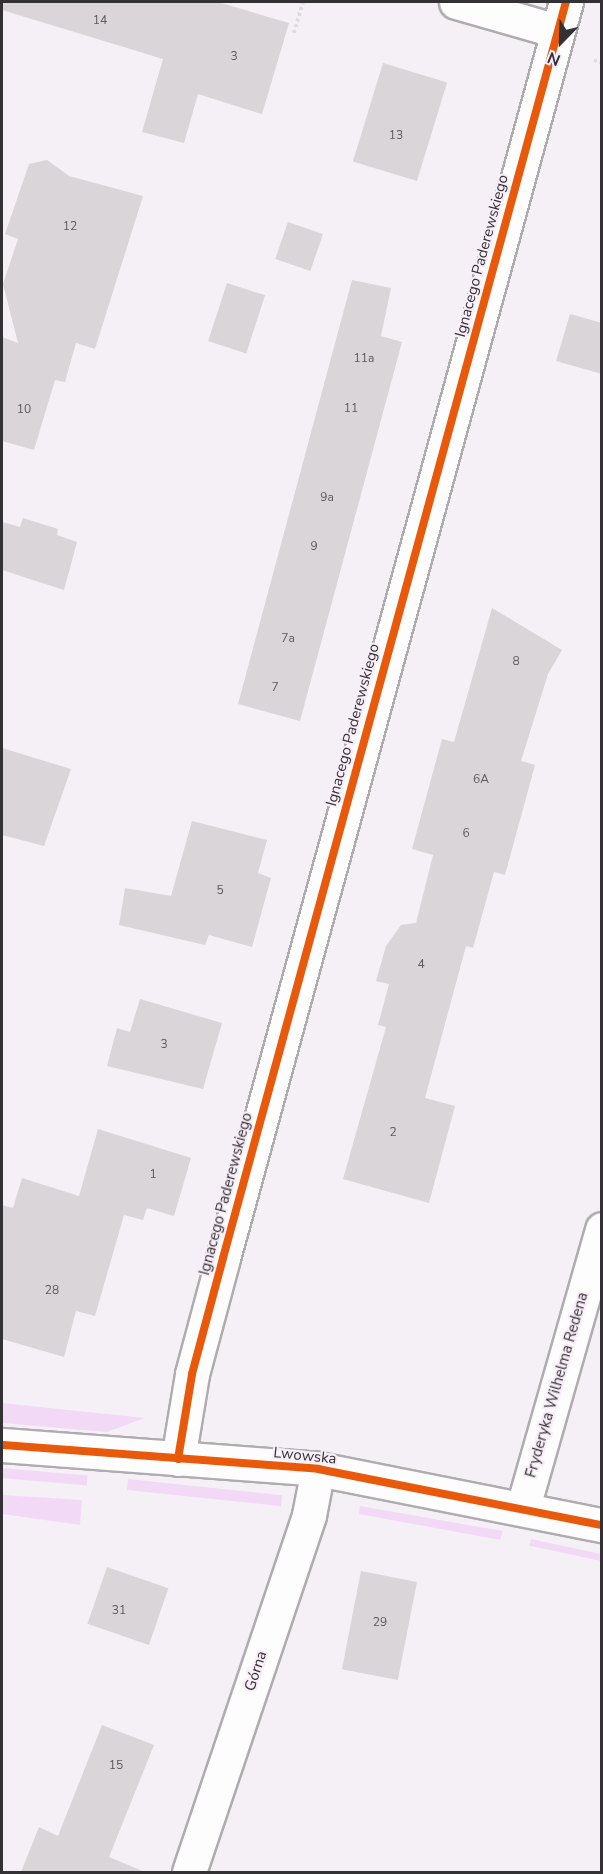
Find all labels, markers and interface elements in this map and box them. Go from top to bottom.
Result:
north arrow [531,12,591,72]
house number: 14 [93,14,107,28]
text: N [544,46,564,71]
house number: 3 [230,50,238,64]
house number: 13 [389,129,403,143]
street label: Ignacego Paderewskiego [452,173,512,339]
house number: 12 [63,220,77,234]
house number: 11a [354,352,374,366]
house number: 11 [344,402,358,416]
house number: 10 [17,403,31,417]
house number: 9a [320,491,334,505]
house number: 9 [310,540,318,554]
house number: 7a [281,632,295,646]
street label: Ignacego Paderewskiego [323,642,383,808]
house number: 8 [512,655,520,669]
house number: 7 [271,681,279,695]
house number: 6A [473,773,489,787]
house number: 6 [462,827,470,841]
house number: 5 [216,884,224,898]
house number: 4 [417,958,425,972]
house number: 3 [160,1038,168,1052]
street label: Ignacego Paderewskiego [196,1111,256,1277]
house number: 2 [389,1126,397,1140]
house number: 1 [149,1168,157,1182]
house number: 28 [45,1284,59,1298]
street label: Fryderyka Wilhelma Redena [522,1290,592,1480]
street label: Lwowska [273,1444,337,1468]
house number: 31 [112,1604,126,1618]
house number: 29 [373,1616,387,1630]
street label: Górna [241,1649,271,1693]
house number: 15 [109,1759,123,1773]

